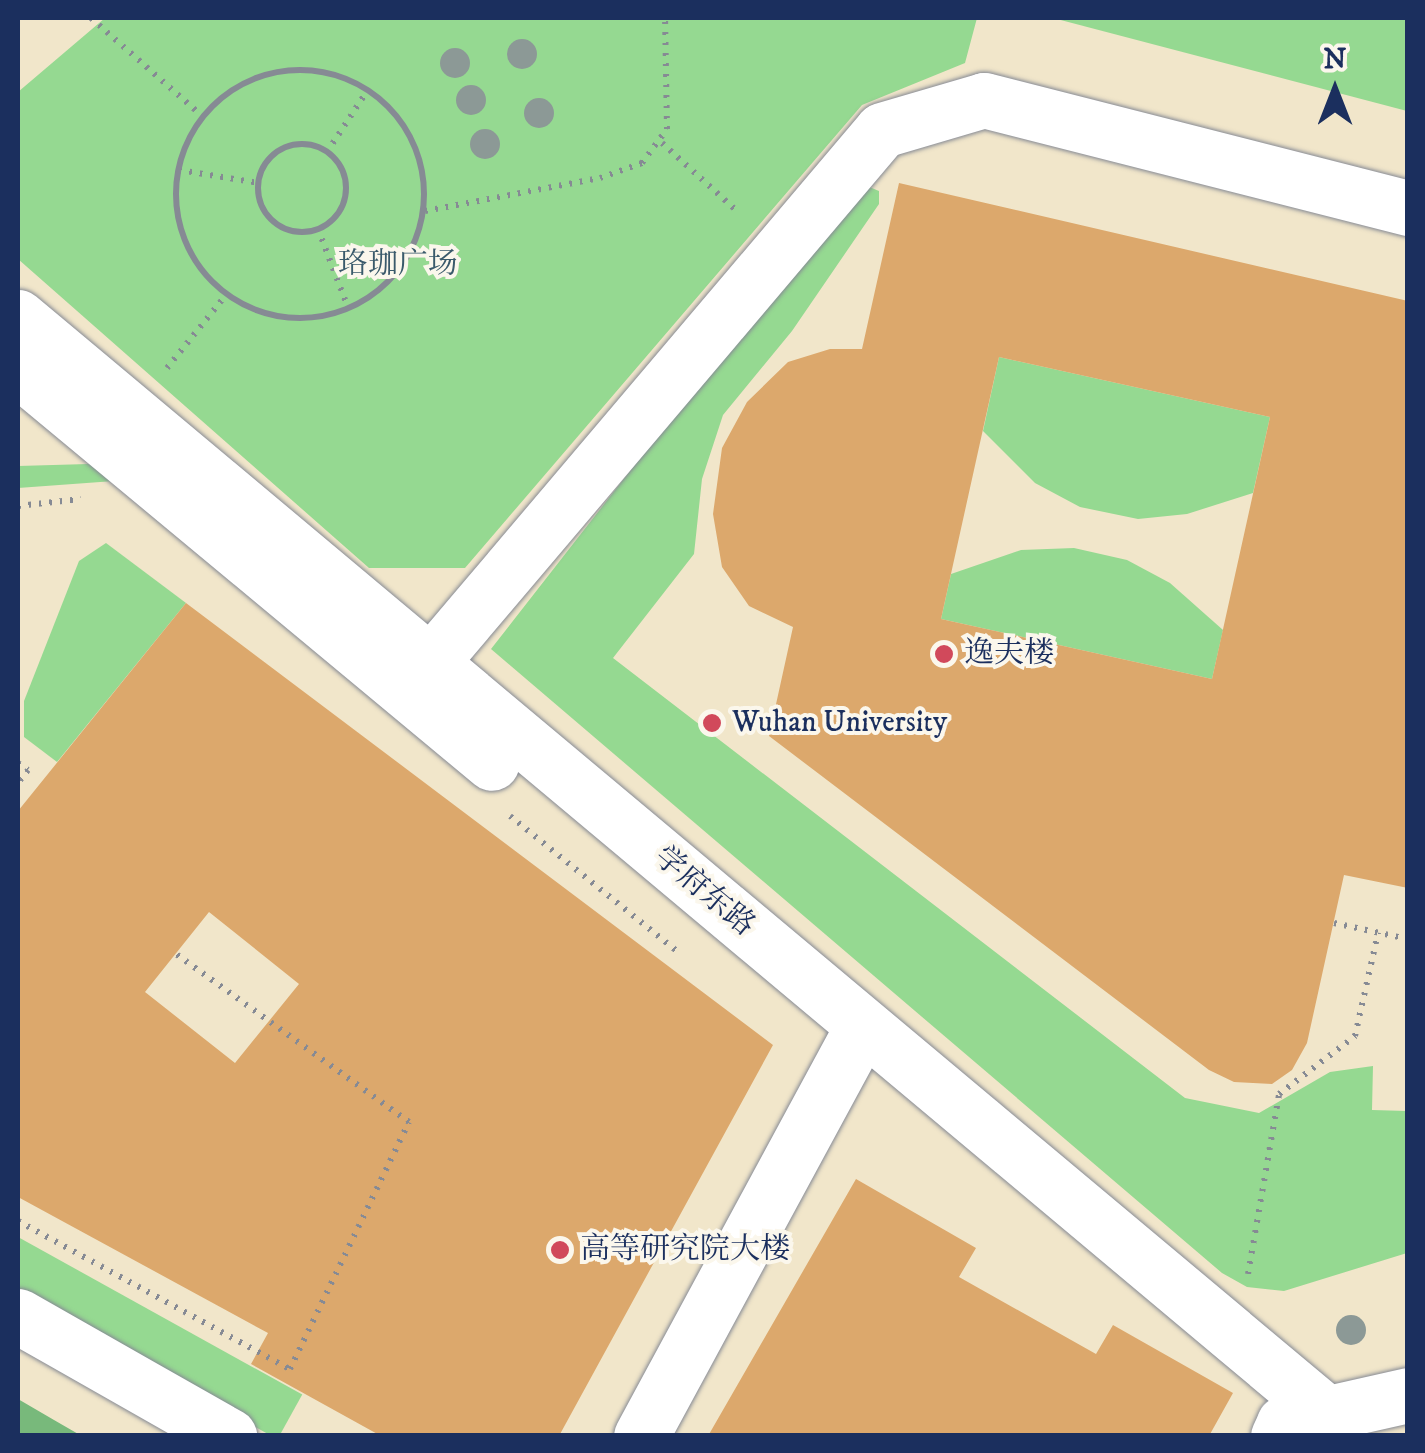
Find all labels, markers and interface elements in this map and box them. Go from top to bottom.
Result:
north arrow [1285,40,1385,140]
text: N [1324,42,1346,77]
park label: 珞珈广场 [338,247,458,283]
place label: 逸夫楼 [964,636,1054,672]
marker: 逸夫楼 [933,643,955,665]
place label: Wuhan University [732,705,947,741]
marker: Wuhan University [701,712,723,734]
street label: 学府东路 [646,840,762,944]
place label: 高等研究院大楼 [580,1232,790,1268]
marker: 高等研究院大楼 [549,1239,571,1261]

